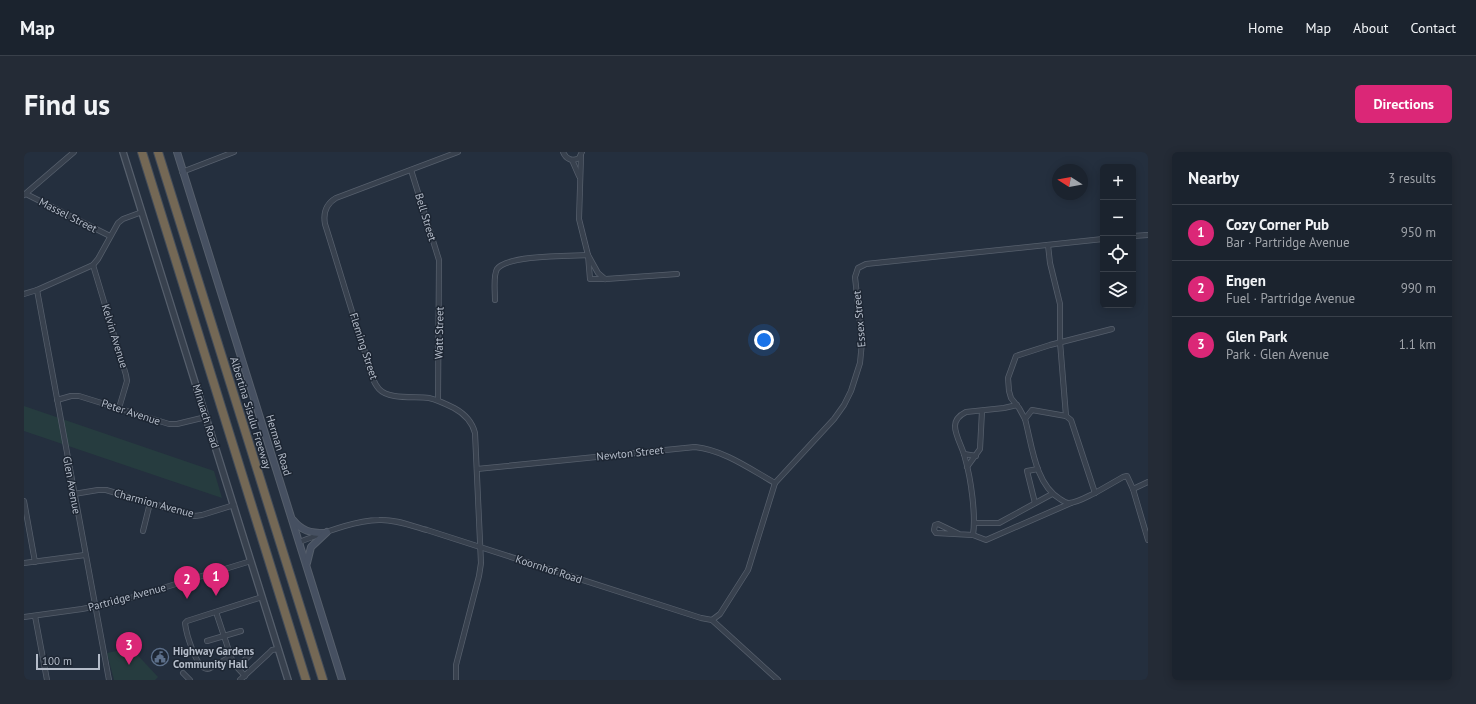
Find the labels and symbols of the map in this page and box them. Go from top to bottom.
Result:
north arrow [1052,164,1088,200]
street label: Bell Street [412,191,440,243]
street label: Massel Street [37,194,100,236]
street label: Essex Street [850,290,868,348]
street label: Kelvin Avenue [99,302,131,370]
street label: Watt Street [432,306,446,359]
street label: Fleming Street [347,311,381,381]
your location [754,330,774,350]
street label: Albertina Sisulu Freeway [227,355,275,472]
street label: Minuach Road [190,382,222,450]
street label: Peter Avenue [100,396,163,428]
street label: Herman Road [263,413,295,477]
street label: Newton Street [596,442,665,463]
street label: Glen Avenue [60,455,84,515]
street label: Charmion Avenue [112,486,196,521]
street label: Koornhof Road [514,552,584,586]
pin: 1 [203,563,229,596]
pin: 2 [174,566,200,599]
street label: Partridge Avenue [87,580,168,614]
pin: 3 [116,632,142,665]
place label: Highway Gardens Community Hall [173,644,254,671]
public building icon: Highway Gardens Community Hall [150,647,170,667]
scale bar [36,652,100,671]

